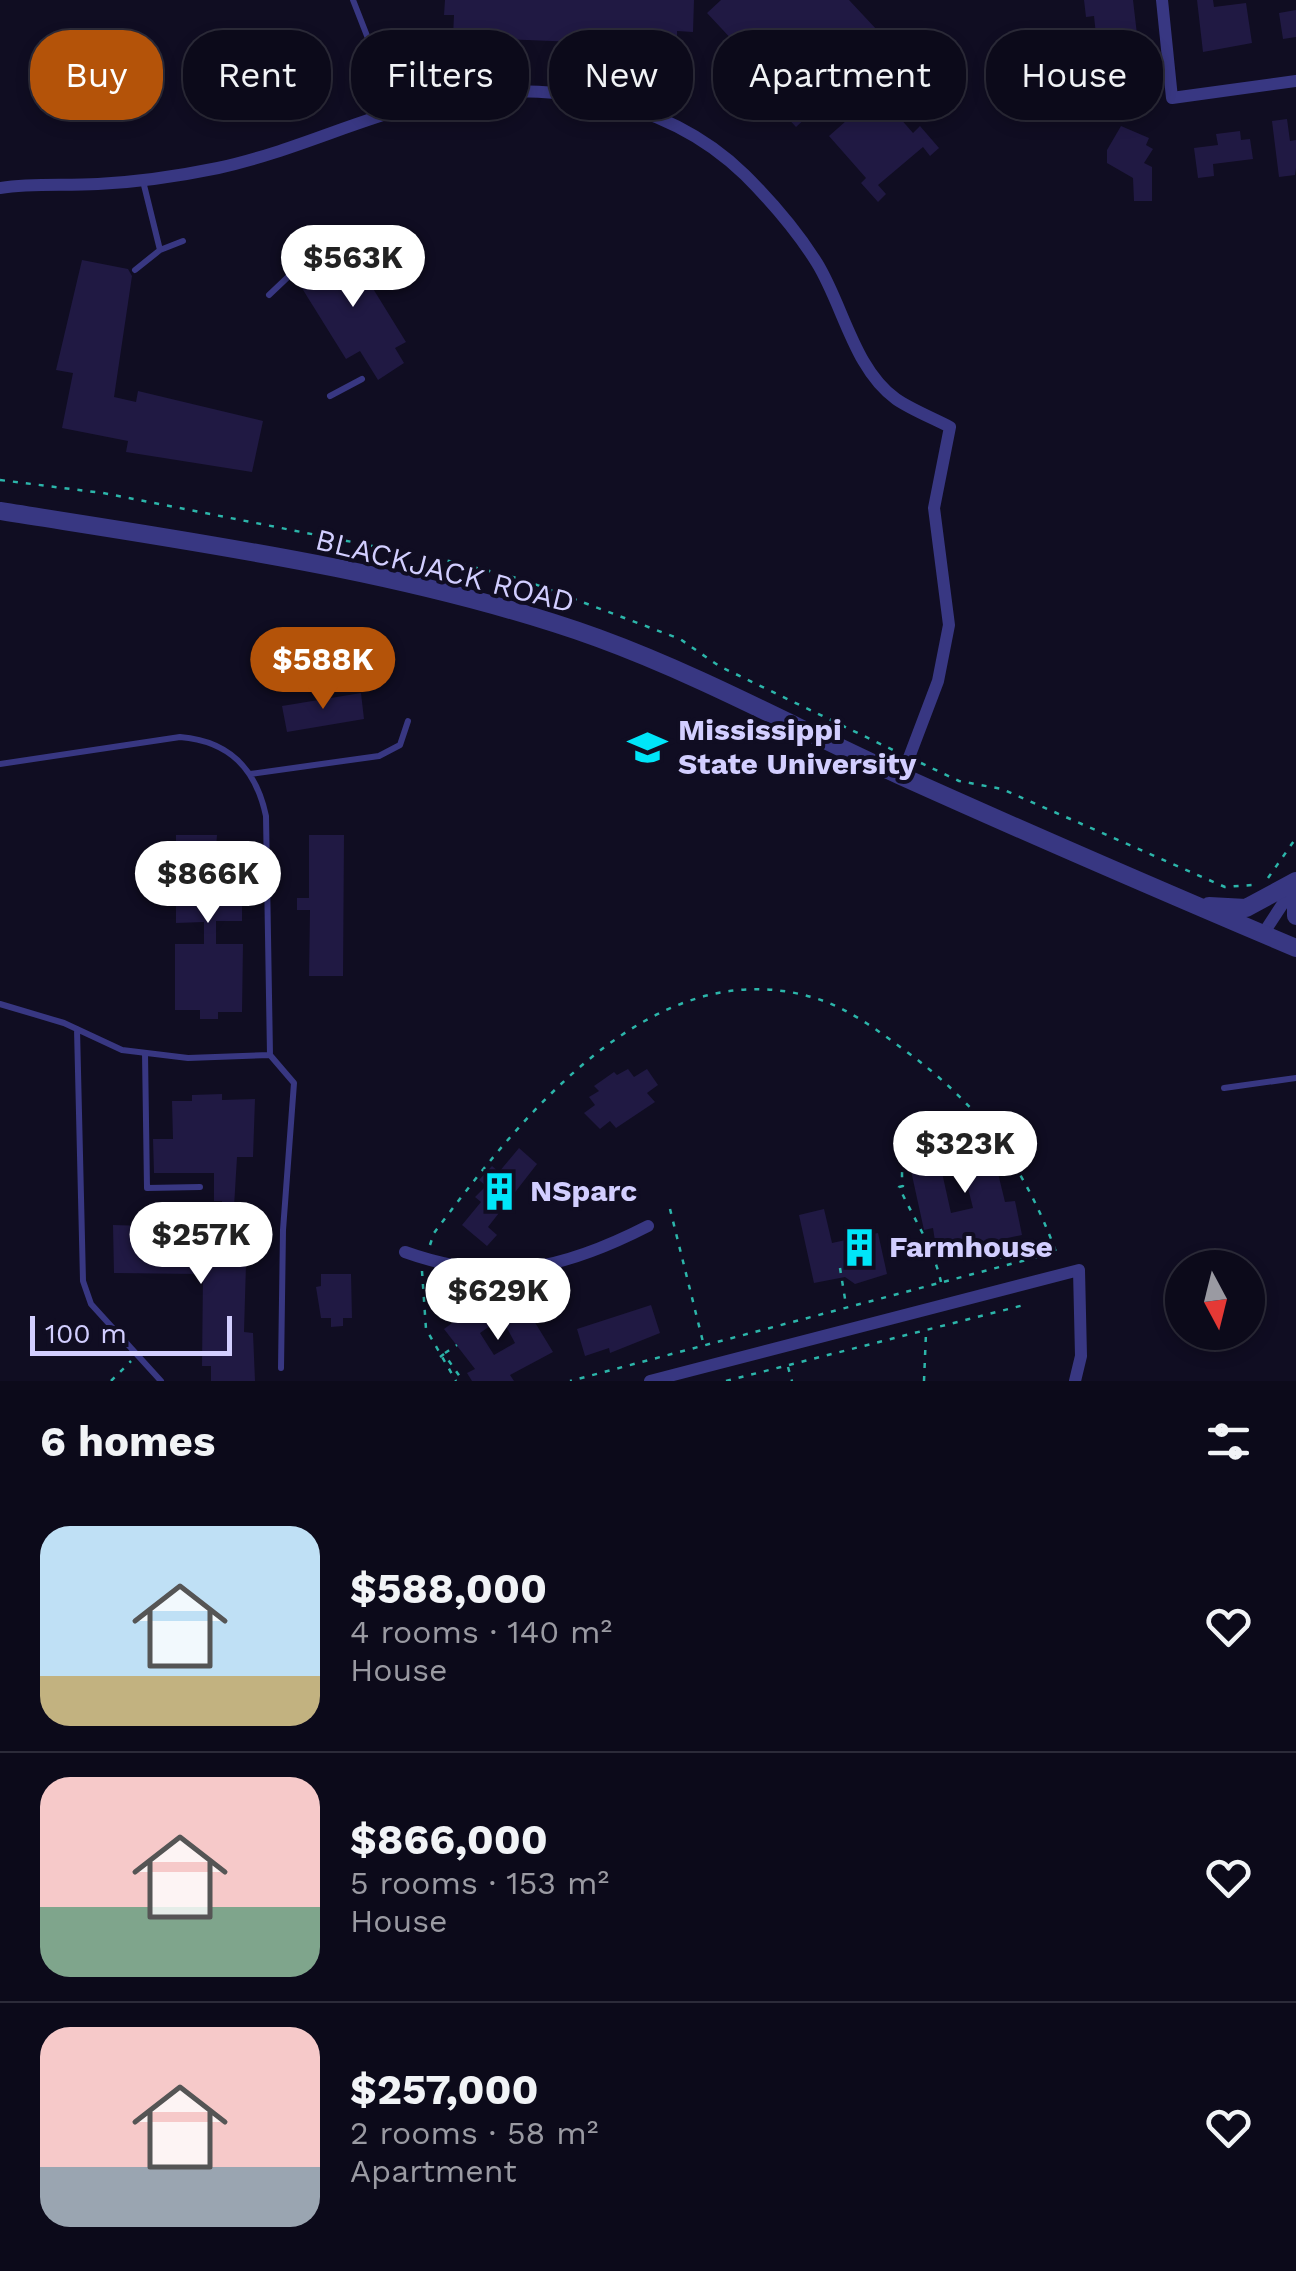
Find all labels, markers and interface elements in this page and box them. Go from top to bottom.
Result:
chip: Buy [30,30,163,120]
chip: Rent [183,30,331,120]
chip: Filters [351,30,529,120]
chip: New [549,30,693,120]
chip: Apartment [713,30,966,120]
chip: House [986,30,1163,120]
pin: $563K [283,225,423,310]
text: $563K [303,238,403,276]
street label: BLACKJACK ROAD [312,521,578,620]
pin: $588K [253,627,393,712]
text: $588K [272,640,374,678]
place label: Mississippi State University [678,712,917,781]
school or university icon: Mississippi State University [627,726,669,768]
pin: $866K [138,841,278,926]
text: $866K [157,854,259,892]
pin: $323K [895,1111,1035,1196]
text: $323K [915,1124,1015,1162]
building icon: NSparc [479,1170,521,1212]
place label: NSparc [530,1173,637,1208]
pin: $257K [131,1202,271,1287]
text: $257K [152,1215,250,1253]
building icon: Farmhouse [838,1226,880,1268]
place label: Farmhouse [889,1229,1053,1264]
north arrow [1165,1250,1265,1350]
map controls [1165,1250,1265,1350]
pin: $629K [428,1258,568,1343]
text: $629K [447,1271,549,1309]
scale bar [30,1311,232,1356]
text: 100 m [45,1317,127,1350]
icon: filters [1201,1414,1256,1469]
text: 6 homes [40,1417,215,1466]
text: $588,000 [350,1564,547,1613]
icon: home [120,1566,240,1686]
icon: heart [1201,1599,1256,1654]
text: 4 rooms · 140 m² [350,1613,612,1651]
text: House [350,1651,448,1689]
text: $866,000 [350,1815,548,1864]
icon: home [120,1817,240,1937]
icon: heart [1201,1850,1256,1905]
text: 5 rooms · 153 m² [350,1864,609,1902]
text: House [350,1902,448,1940]
text: $257,000 [350,2065,539,2114]
icon: home [120,2067,240,2187]
icon: heart [1201,2100,1256,2155]
text: 2 rooms · 58 m² [350,2114,598,2152]
text: Apartment [350,2152,517,2190]

